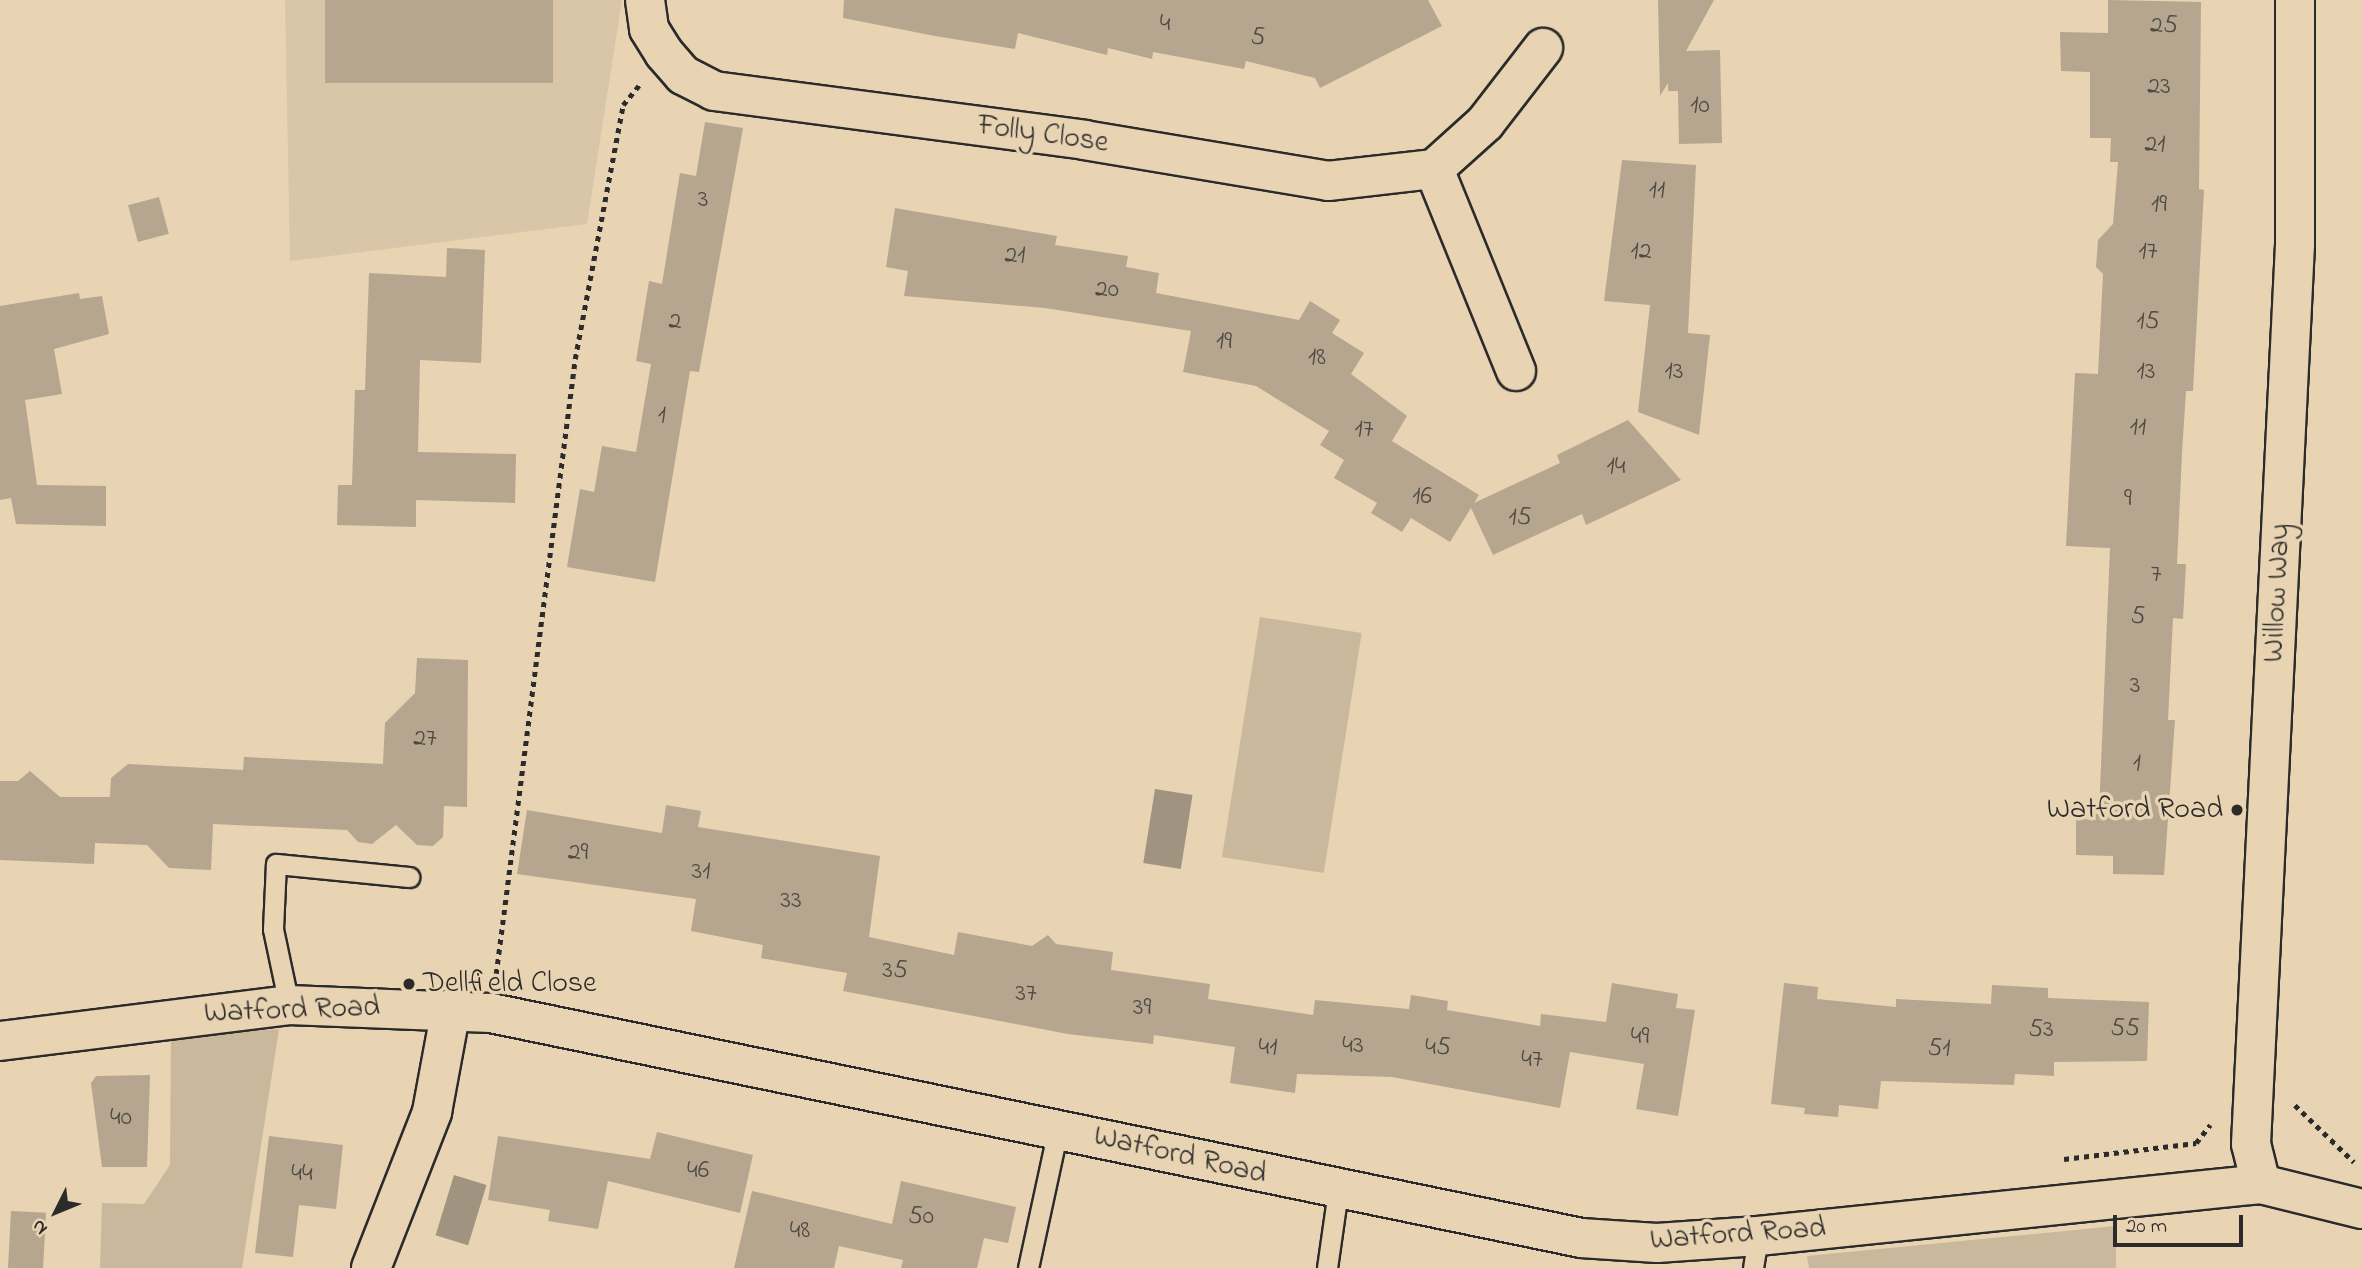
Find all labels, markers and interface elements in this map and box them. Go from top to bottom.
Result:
house number: 4 [1160,9,1170,41]
house number: 25 [2150,11,2178,43]
house number: 5 [1251,23,1265,55]
house number: 23 [2147,72,2171,104]
house number: 10 [1690,91,1710,123]
street label: Folly Close [975,108,1111,162]
house number: 21 [2144,130,2166,162]
house number: 11 [1649,176,1665,208]
house number: 3 [698,185,708,217]
house number: 19 [2151,190,2167,222]
house number: 12 [1630,237,1652,269]
house number: 17 [2139,237,2157,269]
house number: 21 [1004,241,1026,273]
house number: 20 [1095,275,1119,307]
house number: 2 [669,307,681,339]
house number: 15 [2136,307,2160,339]
house number: 19 [1216,327,1232,359]
house number: 18 [1308,343,1326,375]
house number: 13 [1664,357,1684,389]
house number: 13 [2136,357,2156,389]
house number: 1 [658,401,666,433]
house number: 11 [2130,413,2146,445]
house number: 17 [1355,415,1373,447]
house number: 14 [1607,452,1625,484]
house number: 16 [1412,482,1432,514]
house number: 9 [2124,484,2132,516]
house number: 15 [1508,503,1532,535]
street label: Willow Way [2256,523,2300,663]
house number: 7 [2151,560,2161,592]
house number: 5 [2131,602,2145,634]
house number: 3 [2130,671,2140,703]
house number: 27 [413,724,437,756]
house number: 1 [2133,749,2141,781]
place label: Watford Road [2047,792,2223,828]
marker: Watford Road [2229,802,2245,818]
house number: 29 [568,838,588,870]
house number: 31 [691,857,711,889]
house number: 33 [780,886,802,918]
house number: 35 [882,956,908,988]
place label: Dellfield Close [423,966,597,1002]
marker: Dellfield Close [401,976,417,992]
house number: 37 [1015,979,1037,1011]
street label: Watford Road [203,990,381,1032]
house number: 39 [1133,993,1151,1025]
house number: 55 [2110,1014,2140,1046]
house number: 53 [2028,1015,2054,1047]
house number: 49 [1631,1022,1649,1054]
house number: 43 [1342,1031,1364,1063]
house number: 41 [1259,1033,1277,1065]
house number: 45 [1425,1033,1451,1065]
house number: 51 [1927,1034,1951,1066]
house number: 47 [1521,1045,1543,1077]
house number: 40 [110,1103,132,1135]
street label: Watford Road [1090,1119,1270,1193]
house number: 46 [687,1156,709,1188]
house number: 44 [291,1159,313,1191]
north arrow [21,1177,91,1247]
house number: 50 [908,1202,934,1234]
scale bar [2117,1202,2246,1246]
street label: Watford Road [1649,1211,1827,1259]
text: 20 m [2126,1212,2167,1242]
text: N [26,1213,55,1241]
house number: 48 [790,1216,810,1248]

